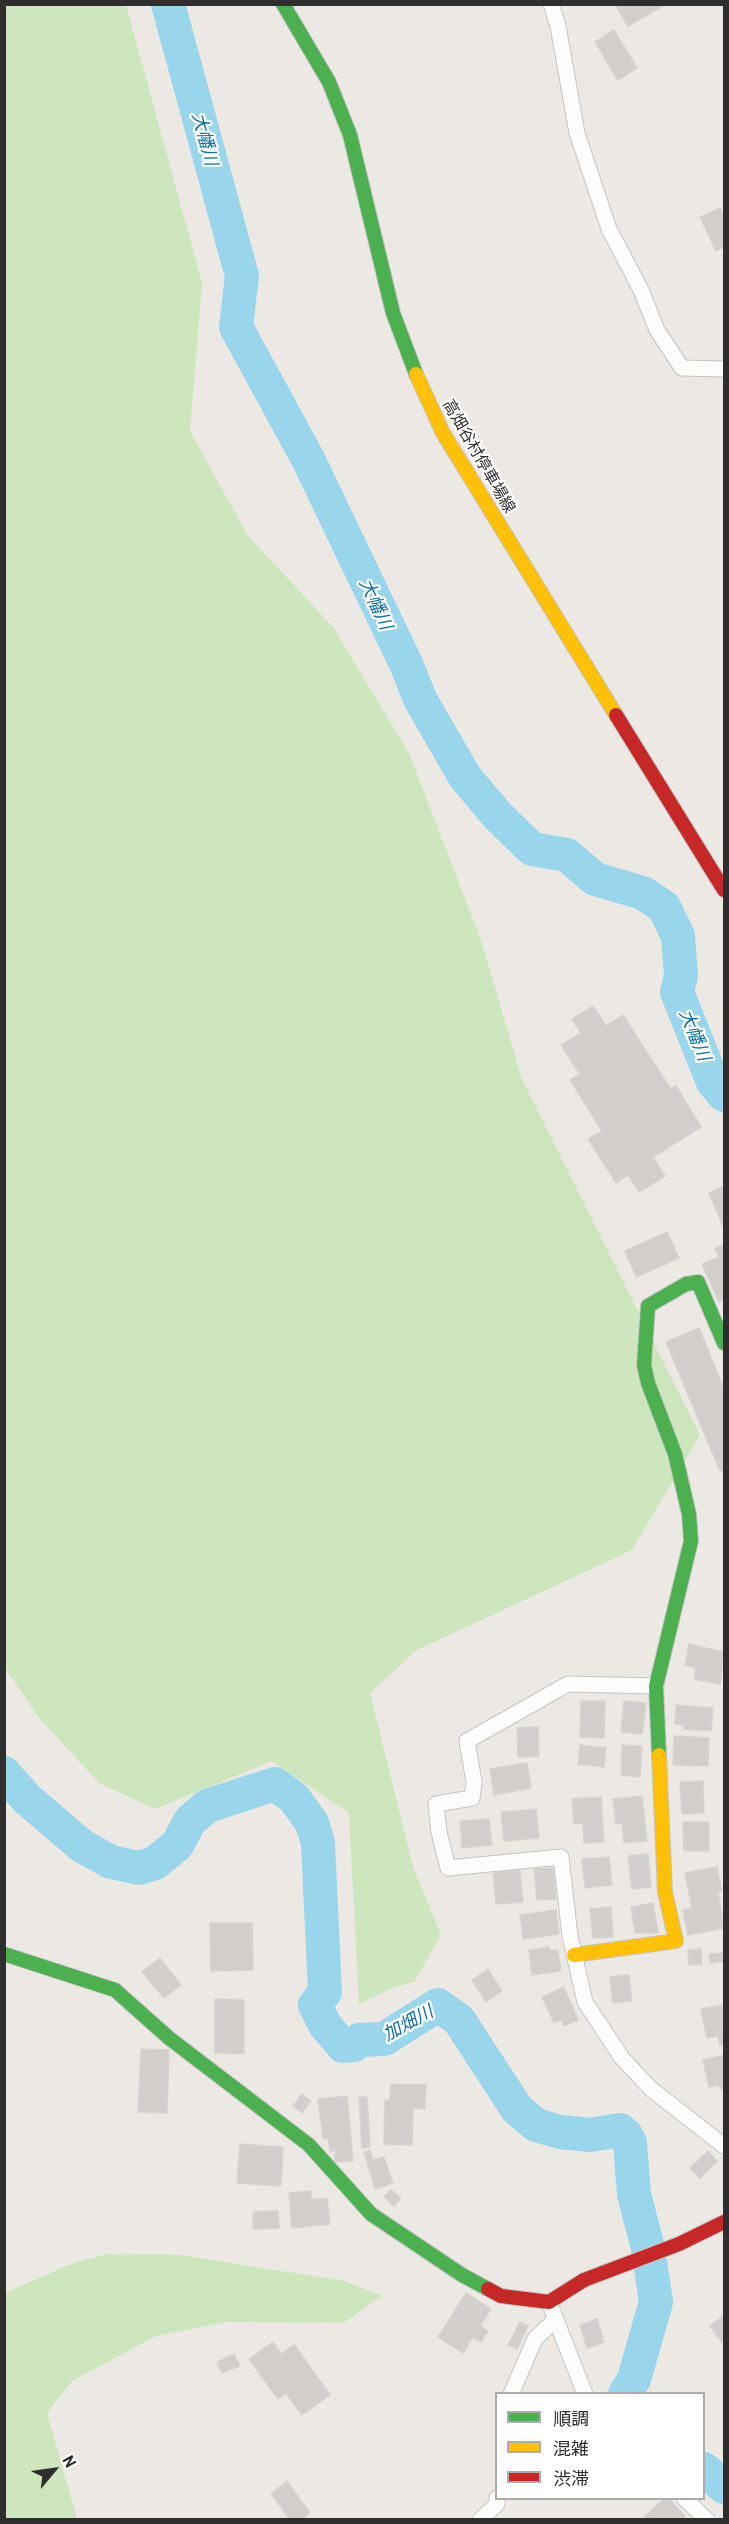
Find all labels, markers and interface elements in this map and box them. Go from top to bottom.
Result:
water label: 大幡川 [188,110,222,168]
street label: 高畑谷村停車場線 [439,396,519,516]
water label: 大幡川 [355,575,397,633]
water label: 大幡川 [675,1006,715,1064]
water label: 加畑川 [379,2000,437,2046]
legend [495,2392,705,2500]
text: 順調 [553,2407,589,2429]
text: 混雑 [553,2437,589,2459]
north arrow [24,2440,84,2500]
text: N [59,2452,81,2470]
text: 渋滞 [553,2467,589,2489]

